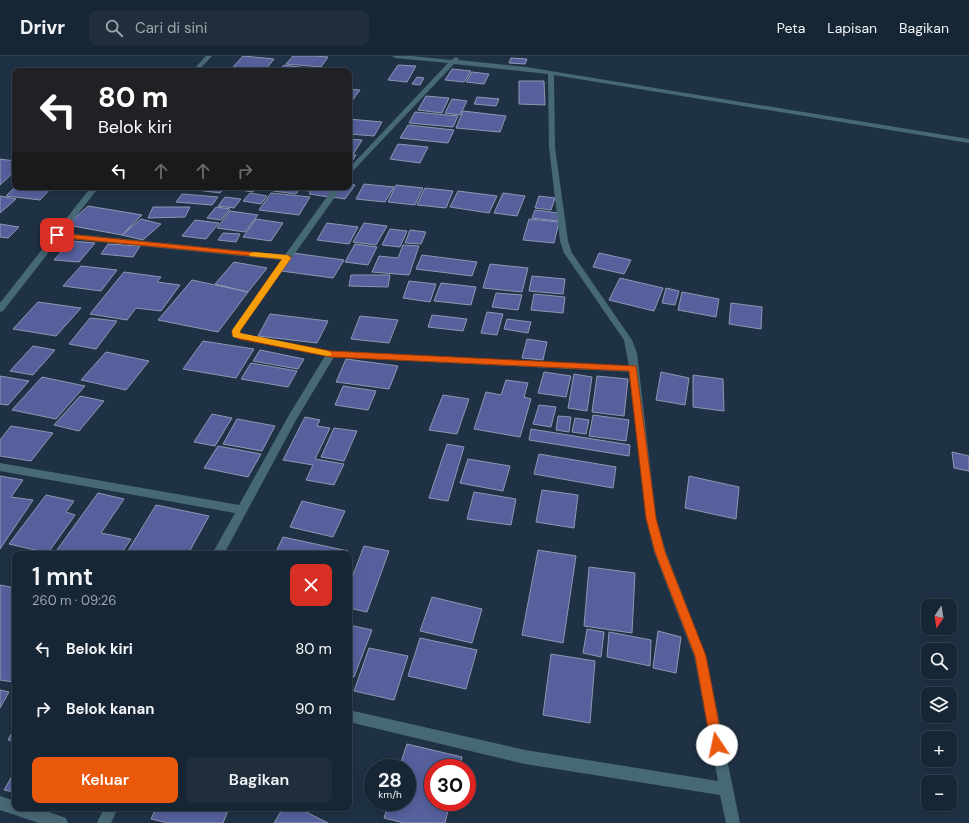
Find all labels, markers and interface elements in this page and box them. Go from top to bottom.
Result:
search box [89,10,369,46]
text: Drivr [20,15,65,40]
icon: search [103,17,125,39]
text: Cari di sini [135,18,207,38]
text: Peta [777,19,805,37]
text: Lapisan [827,19,877,37]
text: Bagikan [899,19,949,37]
text: 80 m [98,79,168,116]
icon: left [32,84,84,136]
text: Belok kiri [98,115,172,139]
icon: left [108,160,130,182]
icon: ahead [150,160,172,182]
icon: ahead [192,160,214,182]
icon: right [234,160,256,182]
pin [40,218,74,252]
icon: arrive [46,224,68,246]
text: 1 mnt [32,561,93,592]
button: close [290,564,332,606]
text: 260 m · 09:26 [32,592,116,609]
north arrow [921,599,957,635]
map controls [921,599,957,811]
icon: left [32,638,54,660]
text: Belok kiri [66,639,133,659]
text: 80 m [295,639,332,659]
button: search [921,643,957,679]
button: layers [921,687,957,723]
icon: right [32,698,54,720]
text: Belok kanan [66,699,154,719]
text: 90 m [295,699,332,719]
position arrow [696,724,738,766]
button: + [921,731,957,767]
button: Keluar [32,757,178,803]
button: Bagikan [186,757,332,803]
speed limit sign: 30 [424,759,476,811]
text: 28 [378,767,402,793]
button: − [921,775,957,811]
text: km/h [378,788,402,801]

